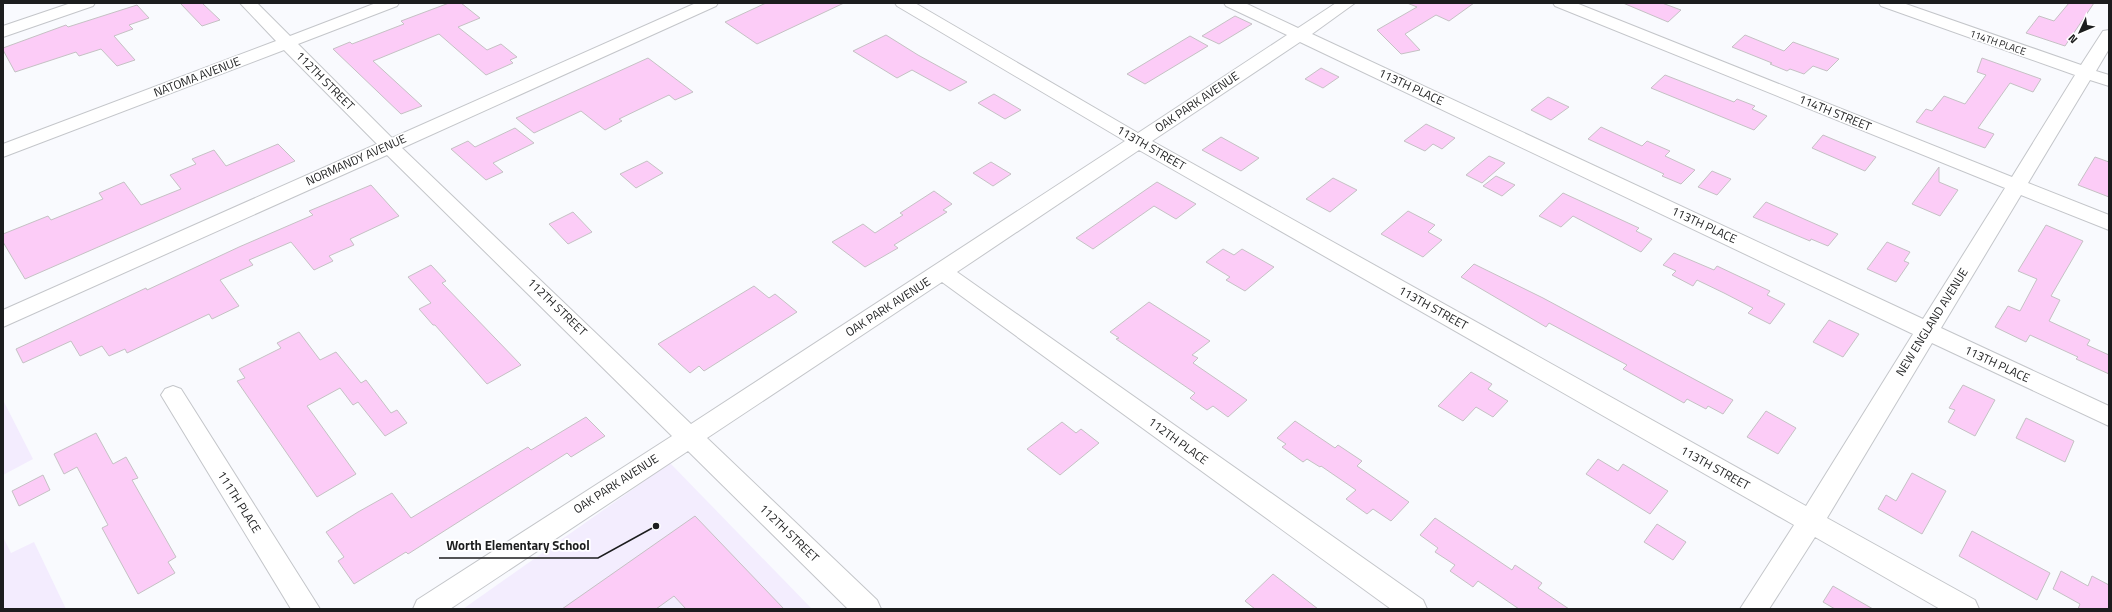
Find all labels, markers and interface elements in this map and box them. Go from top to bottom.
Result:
north arrow [2060,12,2100,52]
street label: 114TH PLACE [1968,26,2028,59]
text: N [2064,31,2081,47]
street label: 112TH STREET [291,47,360,115]
street label: NATOMA AVENUE [151,51,243,102]
street label: 113TH PLACE [1375,63,1447,110]
street label: OAK PARK AVENUE [1151,66,1243,137]
street label: 114TH STREET [1796,89,1875,136]
street label: 113TH STREET [1113,120,1190,175]
street label: NORMANDY AVENUE [303,129,409,190]
street label: 113TH PLACE [1668,201,1740,248]
street label: NEW ENGLAND AVENUE [1891,264,1973,380]
street label: OAK PARK AVENUE [841,272,934,341]
street label: 112TH STREET [523,273,592,341]
street label: 113TH STREET [1395,281,1472,335]
street label: 113TH PLACE [1961,340,2033,387]
street label: 112TH PLACE [1144,412,1213,469]
street label: 113TH STREET [1677,441,1754,495]
street label: OAK PARK AVENUE [569,449,662,518]
street label: 111TH PLACE [213,467,266,537]
street label: 112TH STREET [755,499,824,567]
callout: Worth Elementary School [439,533,598,558]
text: Worth Elementary School [446,535,590,555]

